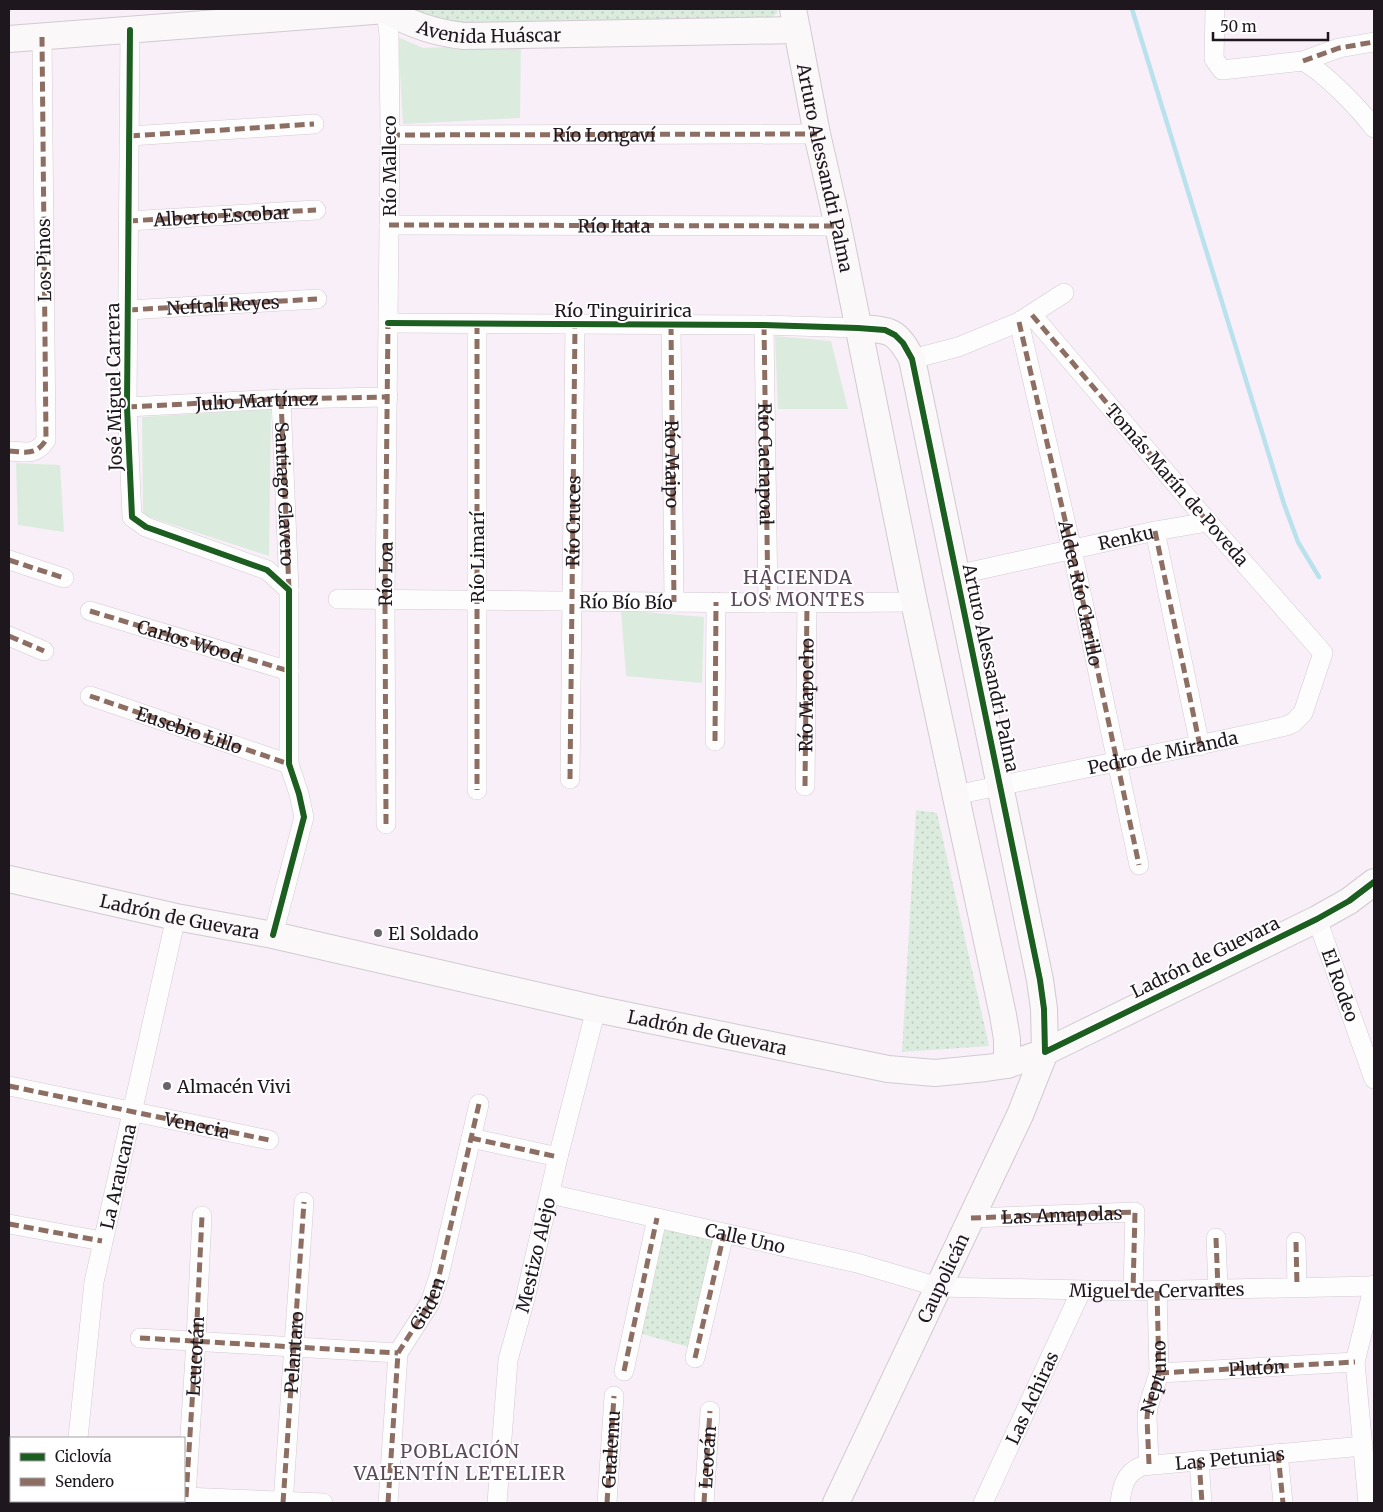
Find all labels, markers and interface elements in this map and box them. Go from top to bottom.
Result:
scale bar [1213,10,1328,42]
street label: Avenida Huáscar [413,14,561,48]
text: 50 m [1220,17,1257,36]
street label: Arturo Alessandri Palma [792,61,859,274]
street label: Río Malleco [378,116,401,216]
street label: Río Longaví [552,123,657,146]
street label: Alberto Escobar [152,200,291,231]
street label: Río Itata [578,214,651,237]
street label: Los Pinos [32,218,56,302]
street label: Neftalí Reyes [166,290,280,319]
street label: Río Tinguiririca [554,299,692,322]
street label: José Miguel Carrera [101,302,127,472]
street label: Julio Martínez [194,387,319,415]
street label: Tomás Marín de Poveda [1100,399,1254,571]
street label: Río Cachapoal [754,403,778,526]
street label: Río Maipo [661,420,684,508]
street label: Santiago Clavero [270,421,299,567]
street label: Río Cruces [561,475,585,567]
street label: Río Limarí [466,510,489,603]
street label: Aldea Río Clarillo [1054,517,1108,668]
street label: Renku [1096,520,1156,555]
street label: Río Loa [373,541,397,606]
street label: Arturo Alessandri Palma [957,561,1024,775]
district label: HACIENDA LOS MONTES [731,565,865,611]
street label: Río Bío Bío [579,590,673,614]
street label: Carlos Wood [134,614,245,668]
street label: Río Mapocho [794,638,818,752]
street label: Eusebio Lillo [133,701,245,759]
street label: Pedro de Miranda [1086,725,1240,779]
street label: Ladrón de Guevara [98,889,262,944]
street label: Ladrón de Guevara [1127,911,1283,1003]
place label: El Soldado [388,922,478,945]
marker: El Soldado [372,927,384,939]
street label: El Rodeo [1317,945,1364,1025]
street label: Ladrón de Guevara [625,1004,790,1060]
place label: Almacén Vivi [176,1075,291,1098]
marker: Almacén Vivi [161,1080,173,1092]
street label: Venecia [161,1107,232,1143]
street label: La Araucana [95,1121,141,1231]
street label: Mestizo Alejo [510,1195,560,1315]
street label: Las Amapolas [1001,1201,1123,1228]
street label: Calle Uno [703,1218,788,1258]
street label: Caupolicán [912,1230,974,1326]
street label: Güden [404,1274,449,1334]
street label: Miguel de Cervantes [1069,1277,1245,1303]
street label: Pelantaro [279,1310,308,1394]
street label: Leucotán [181,1316,209,1397]
street label: Neptuno [1135,1340,1171,1417]
street label: Las Achiras [1000,1347,1063,1448]
street label: Plutón [1228,1354,1286,1381]
street label: Gualemu [597,1410,625,1489]
street label: Leocán [693,1425,721,1489]
legend [10,1437,185,1502]
district label: POBLACIÓN VALENTÍN LETELIER [353,1439,566,1485]
street label: Las Petunias [1174,1442,1286,1474]
text: Ciclovía [55,1447,112,1466]
text: Sendero [55,1472,114,1491]

